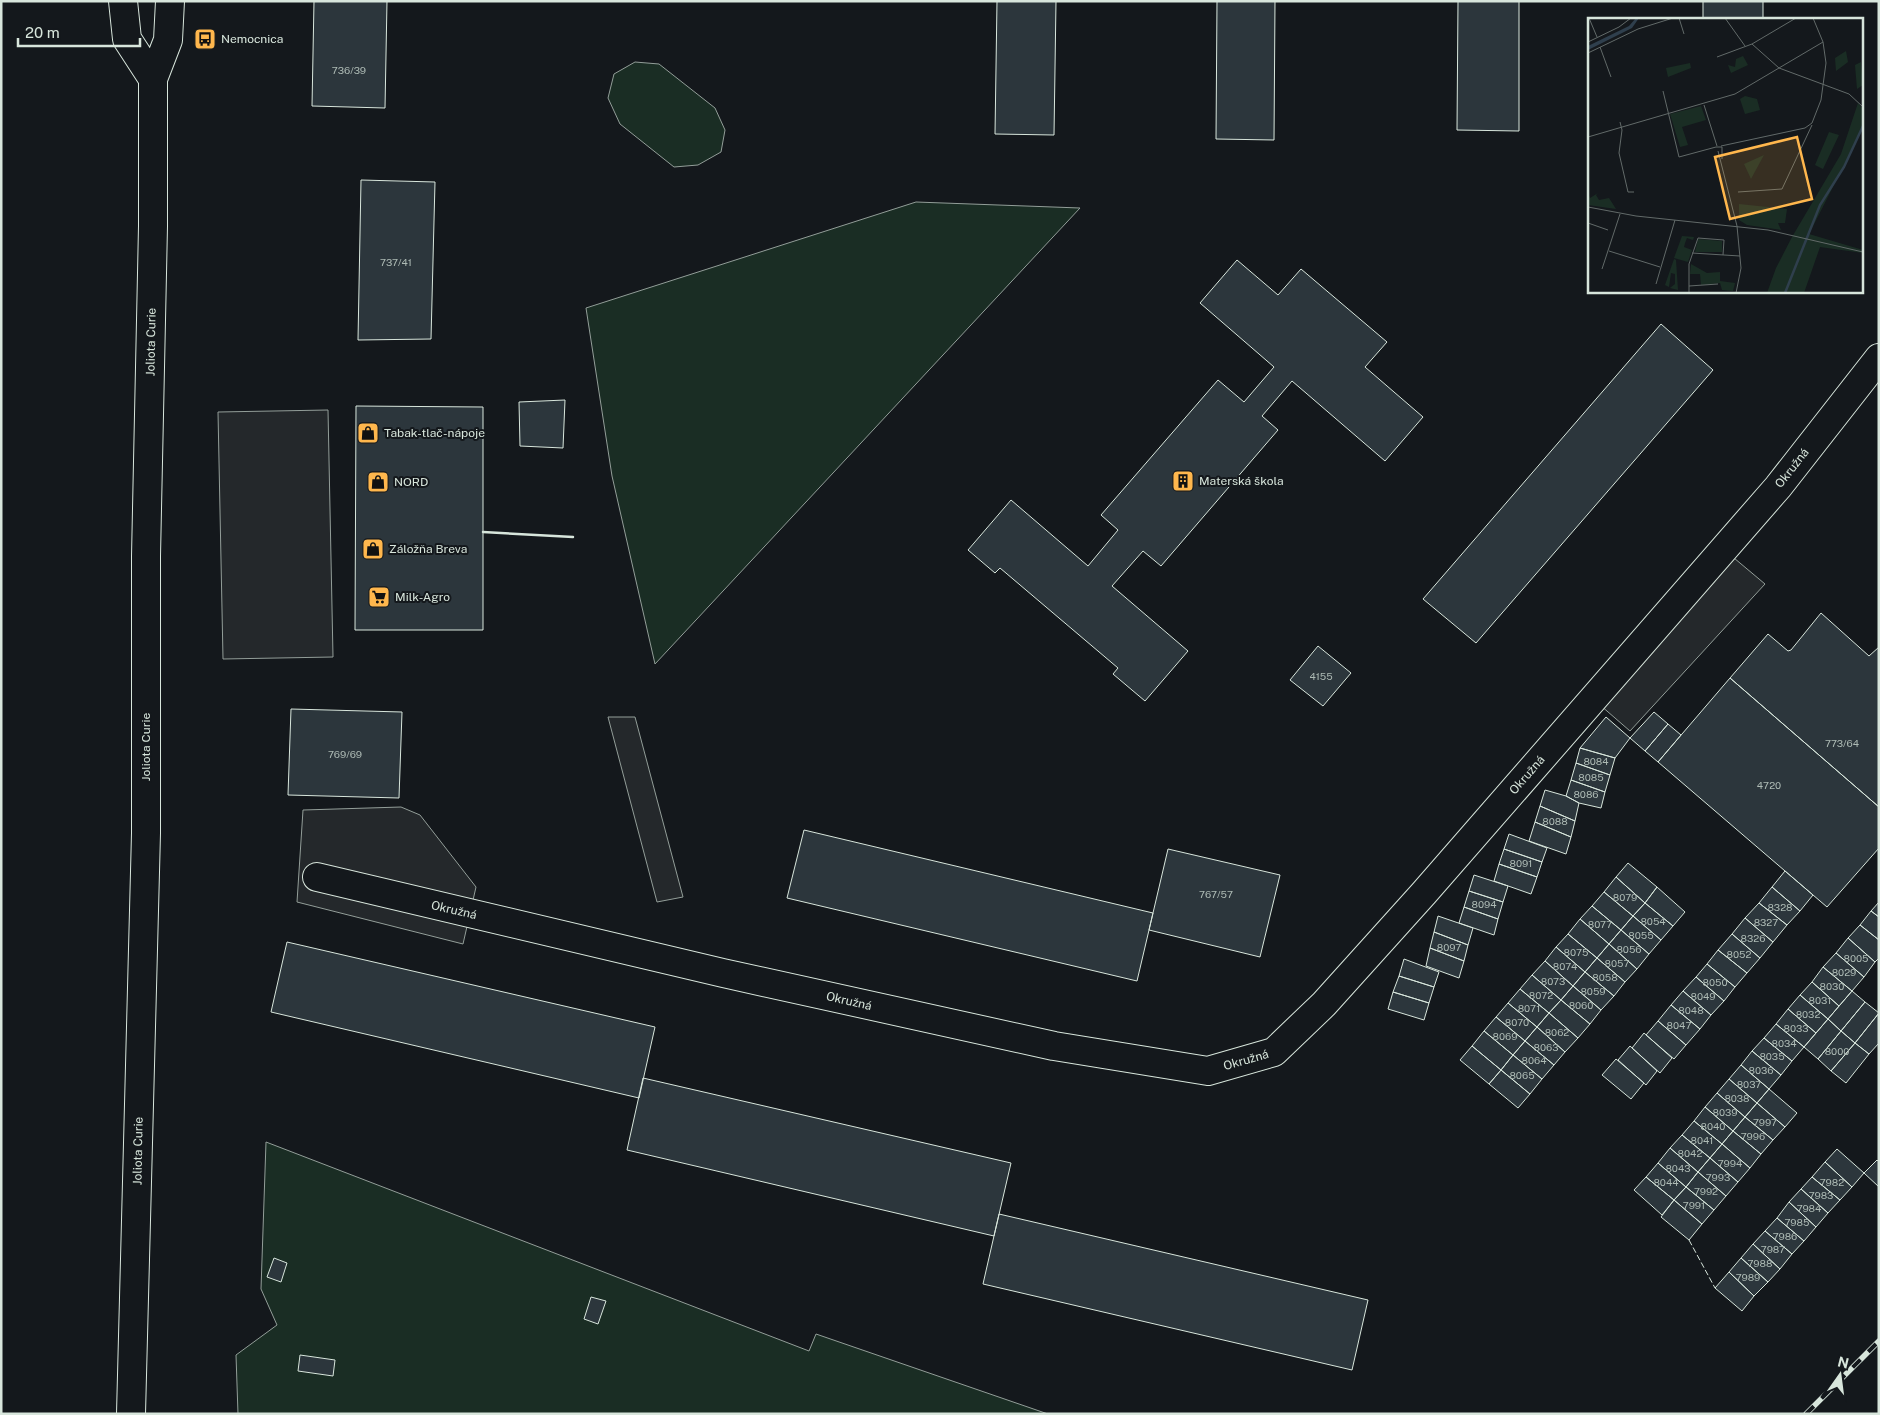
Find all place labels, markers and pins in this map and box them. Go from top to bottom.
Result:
bus stop icon: Nemocnica [193,27,217,51]
place label: Nemocnica [221,32,283,46]
shop icon: Tabak-tlač-nápoje [356,421,380,445]
place label: Tabak-tlač-nápoje [384,426,485,440]
building icon: Materská škola [1171,469,1195,493]
shop icon: NORD [366,470,390,494]
place label: Materská škola [1199,474,1284,488]
place label: NORD [394,475,428,489]
shop icon: Záložňa Breva [361,537,385,561]
place label: Záložňa Breva [389,542,467,556]
supermarket icon: Milk-Agro [367,585,391,609]
place label: Milk-Agro [395,590,450,604]

